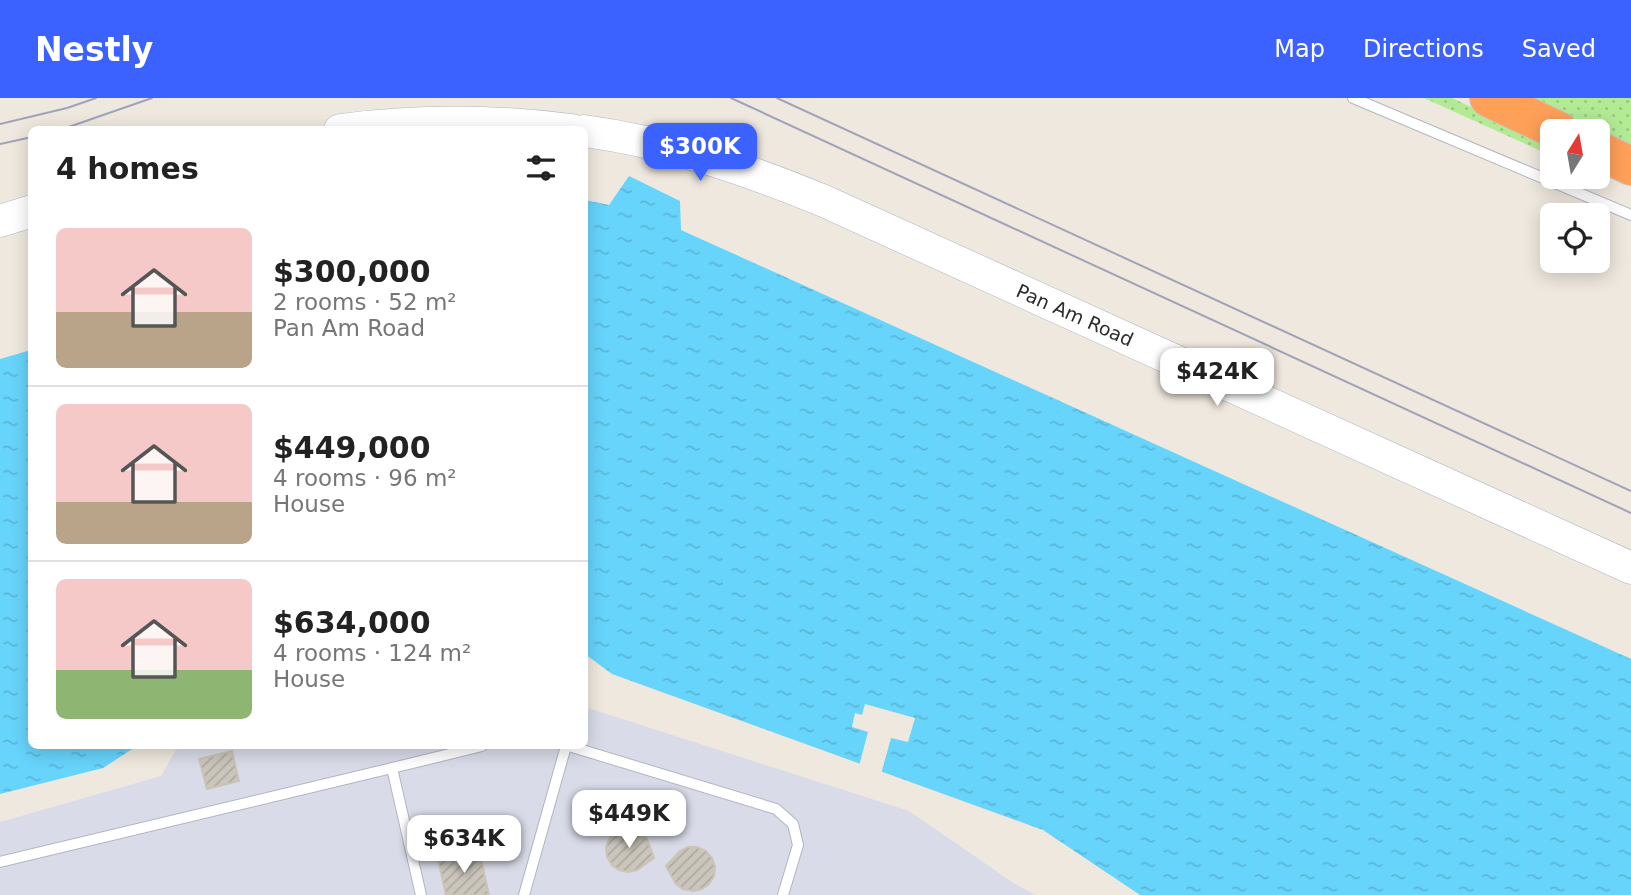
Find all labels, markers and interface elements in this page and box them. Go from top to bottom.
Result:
text: Nestly [35,30,153,69]
text: Map [1274,35,1325,63]
text: Directions [1363,35,1484,63]
text: Saved [1522,35,1596,63]
north arrow [1540,119,1610,189]
map controls [1540,119,1610,273]
pin: $300K [651,123,749,183]
text: $300K [659,133,741,159]
icon: filters [522,149,560,187]
text: 4 homes [56,151,199,186]
button: locate [1540,203,1610,273]
text: $300,000 [273,254,431,289]
icon: home [112,256,196,340]
street label: Pan Am Road [1013,279,1137,351]
text: 2 rooms · 52 m² [273,289,457,315]
text: Pan Am Road [273,315,425,341]
pin: $424K [1168,348,1266,408]
text: $424K [1176,358,1258,384]
text: $449,000 [273,430,431,465]
icon: home [112,432,196,516]
text: 4 rooms · 96 m² [273,465,457,491]
text: House [273,491,345,517]
text: $634,000 [273,605,431,640]
icon: home [112,607,196,691]
text: 4 rooms · 124 m² [273,640,471,666]
text: House [273,666,345,692]
pin: $449K [580,790,678,850]
text: $449K [588,800,670,826]
pin: $634K [415,816,513,875]
text: $634K [423,825,505,851]

